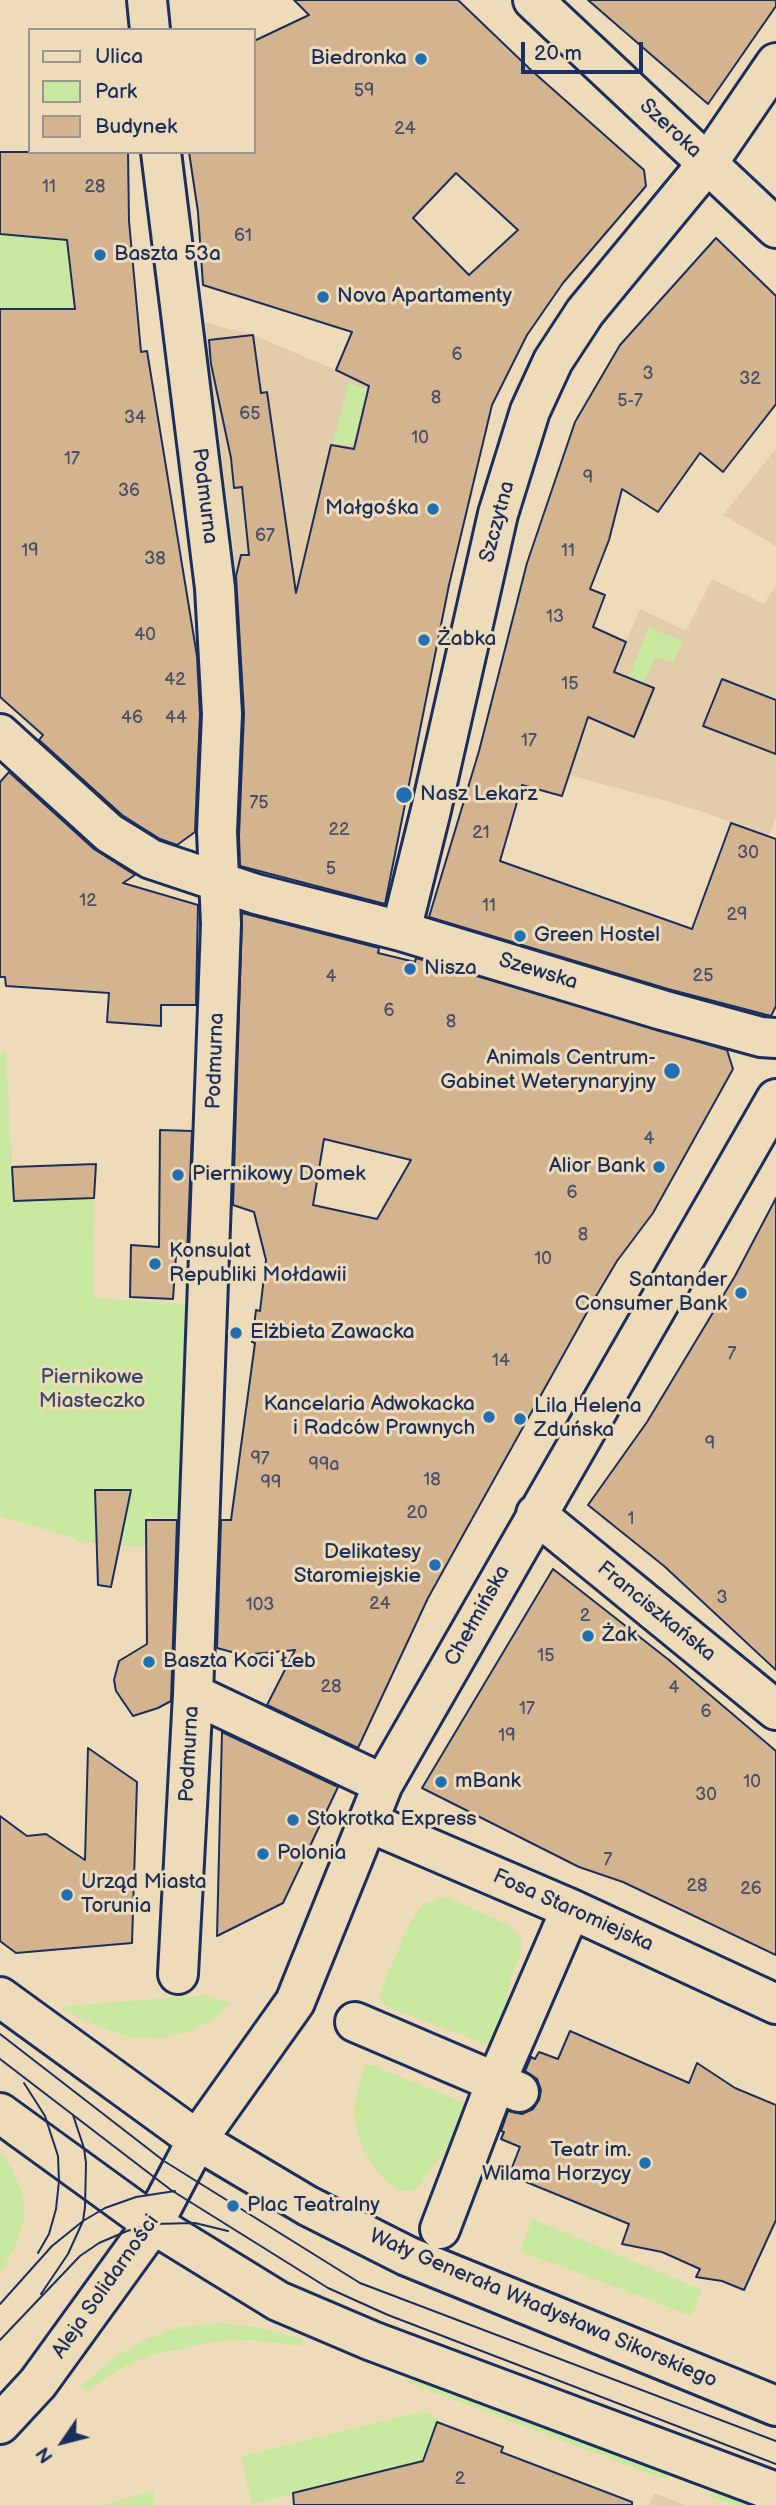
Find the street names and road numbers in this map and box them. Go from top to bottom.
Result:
street label: Szeroka [634,94,706,164]
street label: Podmurna [186,447,222,545]
street label: Szczytna [475,478,521,566]
street label: Szewska [495,948,581,996]
street label: Podmurna [202,1012,230,1110]
street label: Franciszkańska [592,1556,720,1668]
street label: Chełmińska [440,1561,516,1671]
street label: Podmurna [175,1705,205,1803]
street label: Fosa Staromiejska [489,1864,657,1958]
street label: Aleja Solidarności [47,2210,165,2364]
street label: Wały Generała Władysława Sikorskiego [365,2224,721,2394]

